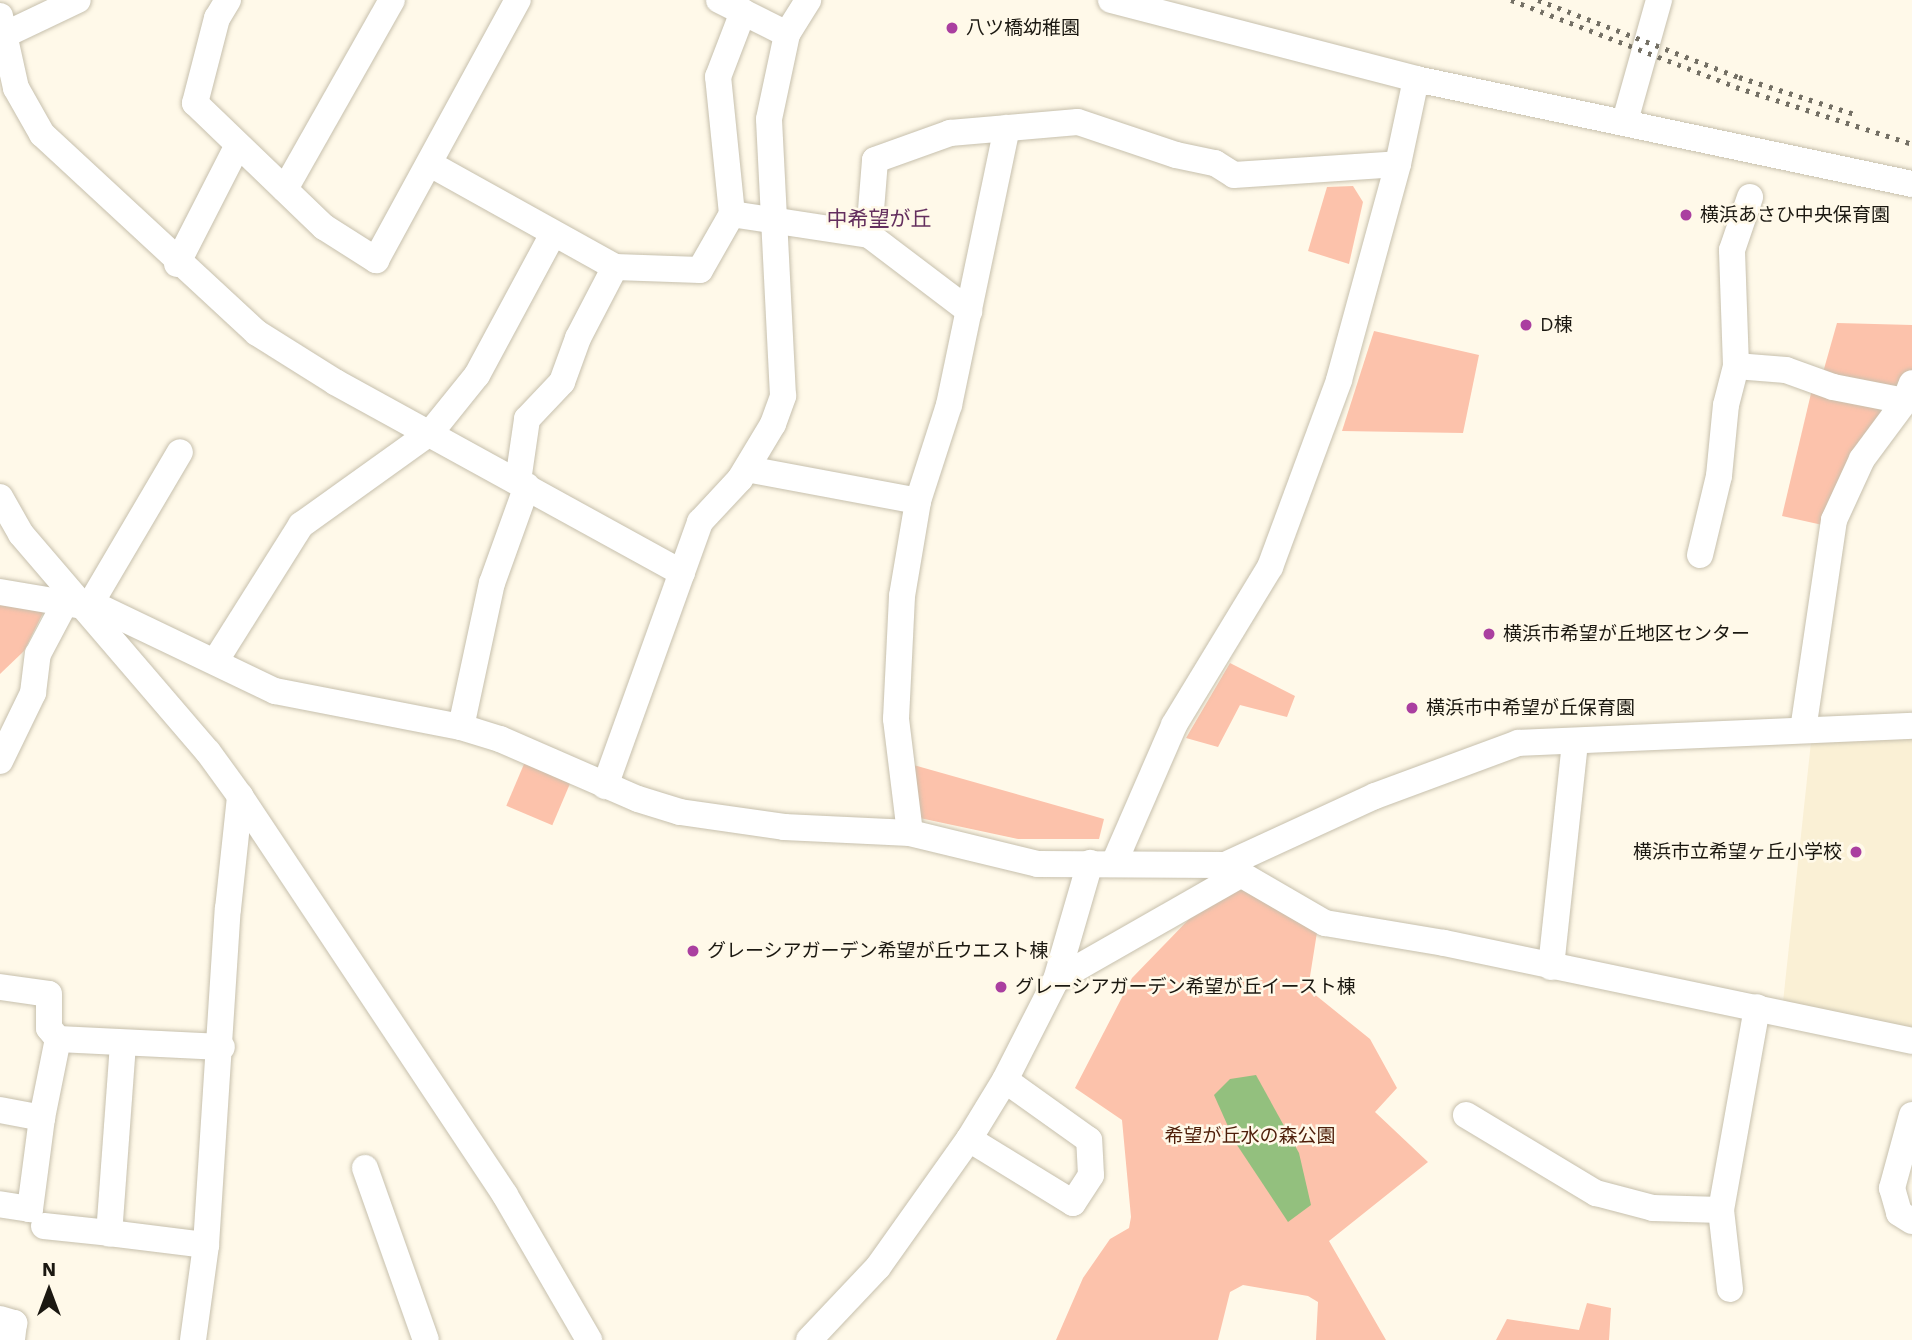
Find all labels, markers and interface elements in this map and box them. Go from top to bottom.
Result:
place label: 八ツ橋幼稚園 [966,17,1080,39]
marker: 八ツ橋幼稚園 [944,20,960,36]
place label: 横浜あさひ中央保育園 [1700,204,1890,226]
district label: 中希望が丘 [827,206,931,232]
marker: 横浜あさひ中央保育園 [1678,207,1694,223]
place label: D棟 [1540,314,1573,336]
marker: D棟 [1518,317,1534,333]
place label: 横浜市希望が丘地区センター [1503,623,1750,645]
marker: 横浜市希望が丘地区センター [1481,626,1497,642]
place label: 横浜市中希望が丘保育園 [1426,697,1635,719]
marker: 横浜市中希望が丘保育園 [1404,700,1420,716]
place label: 横浜市立希望ヶ丘小学校 [1633,841,1842,863]
marker: 横浜市立希望ヶ丘小学校 [1848,844,1864,860]
place label: グレーシアガーデン希望が丘ウエスト棟 [707,940,1049,962]
marker: グレーシアガーデン希望が丘ウエスト棟 [685,943,701,959]
place label: グレーシアガーデン希望が丘イースト棟 [1015,976,1357,998]
marker: グレーシアガーデン希望が丘イースト棟 [993,979,1009,995]
park label: 希望が丘水の森公園 [1165,1125,1335,1147]
north arrow [14,1256,84,1326]
text: N [42,1258,56,1281]

